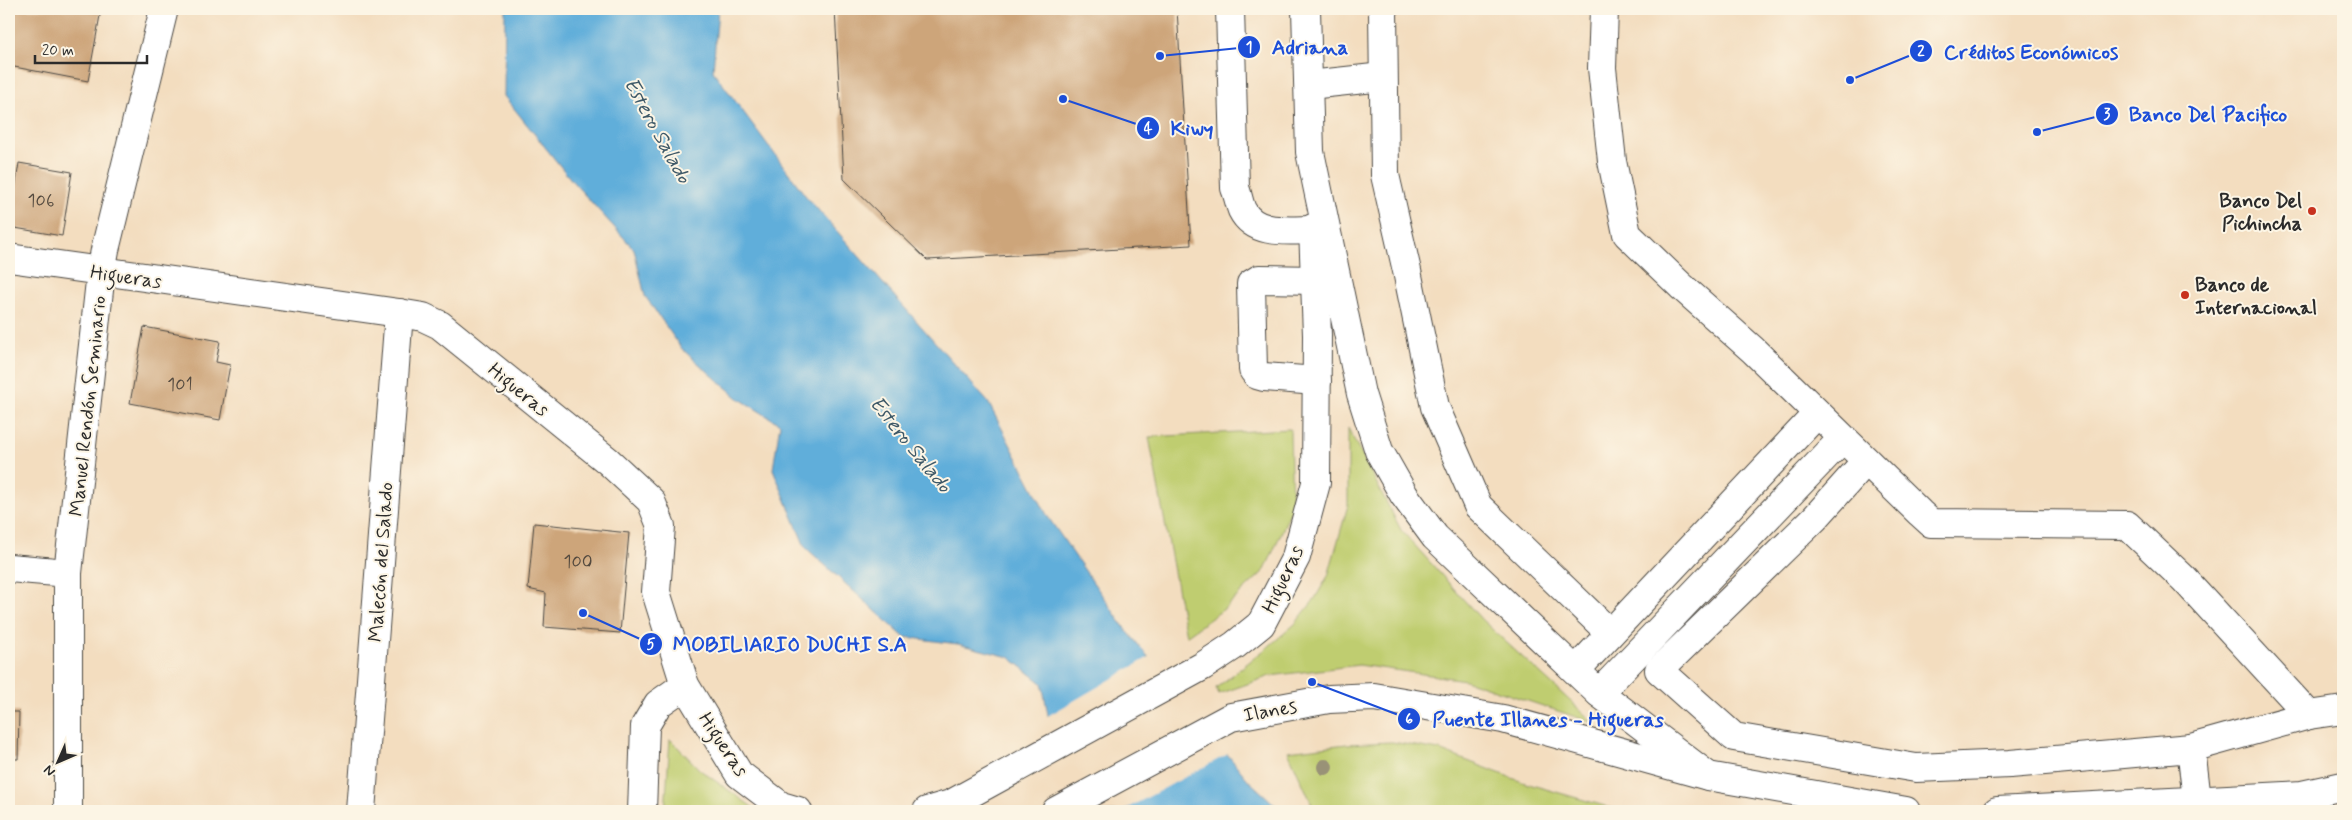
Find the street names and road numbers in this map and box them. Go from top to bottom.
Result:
street label: Higueras [88,259,163,298]
street label: Manuel Rendón Seminario [63,294,114,518]
street label: Higueras [480,357,555,425]
street label: Malecón del Salado [362,481,401,643]
street label: Higueras [1256,541,1313,619]
street label: Ilanes [1241,693,1299,729]
street label: Higueras [690,707,754,783]

